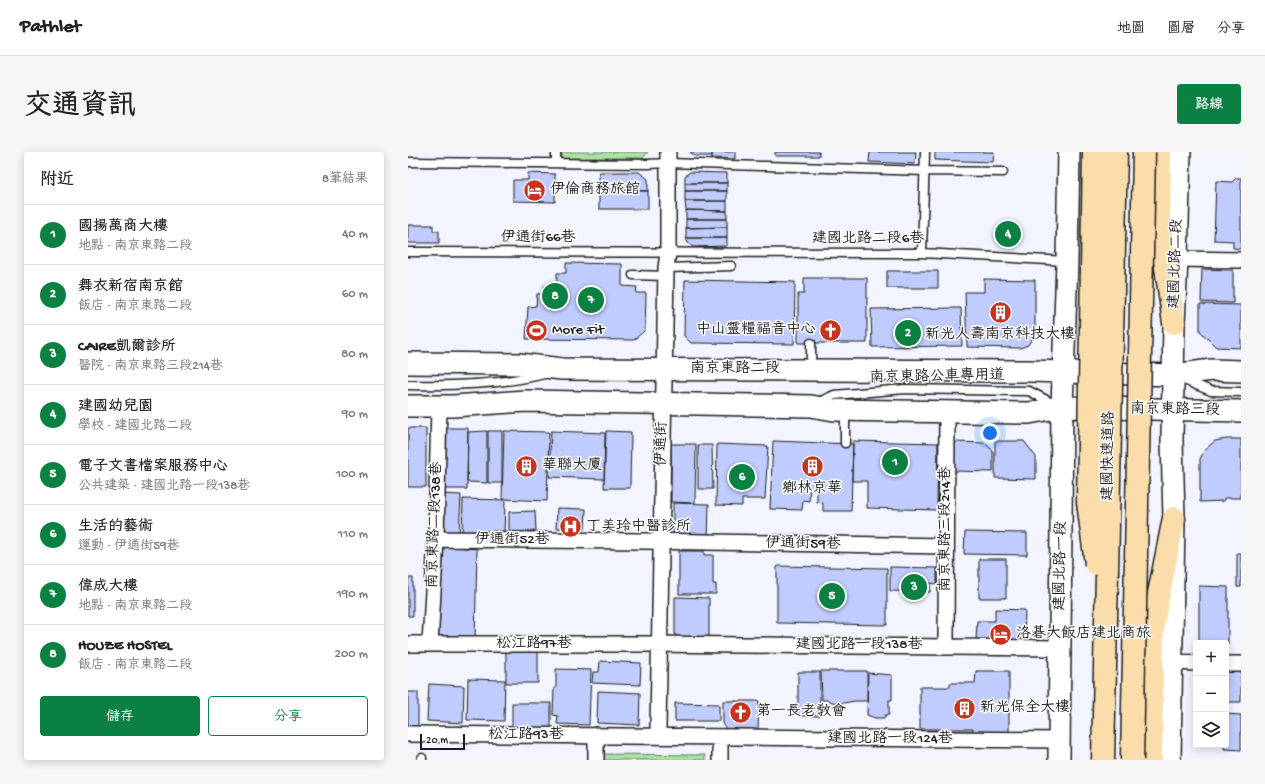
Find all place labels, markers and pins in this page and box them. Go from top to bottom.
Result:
hotel icon: 伊倫商務旅館 [521,177,547,203]
place label: 伊倫商務旅館 [550,180,640,199]
pin: 4 [995,219,1021,249]
pin: 8 [542,281,568,311]
pin: 7 [578,285,604,315]
building icon: 新光人壽南京科技大樓 [987,299,1013,325]
sports icon: More Fit [523,317,549,343]
church icon: 中山靈糧福音中心 [818,317,844,343]
pin: 2 [895,318,921,348]
place label: More Fit [552,321,606,339]
place label: 中山靈糧福音中心 [696,321,816,339]
place label: 新光人壽南京科技大樓 [925,325,1075,344]
pin: 1 [882,447,908,477]
building icon: 華聯大廈 [513,453,539,479]
building icon: 鄉林京華 [799,453,825,479]
place label: 華聯大廈 [542,456,602,475]
pin: 6 [729,462,755,492]
place label: 鄉林京華 [782,480,842,498]
hospital icon: 丁美玲中醫診所 [557,514,583,540]
place label: 丁美玲中醫診所 [586,518,691,536]
pin: 3 [901,572,927,602]
pin: 5 [819,581,845,611]
hotel icon: 洛碁大飯店建北商旅 [987,621,1013,647]
place label: 洛碁大飯店建北商旅 [1016,624,1151,643]
building icon: 新光保全大樓 [951,695,977,721]
church icon: 第一長老教會 [728,699,754,725]
place label: 新光保全大樓 [980,699,1070,717]
place label: 第一長老教會 [756,703,846,721]

